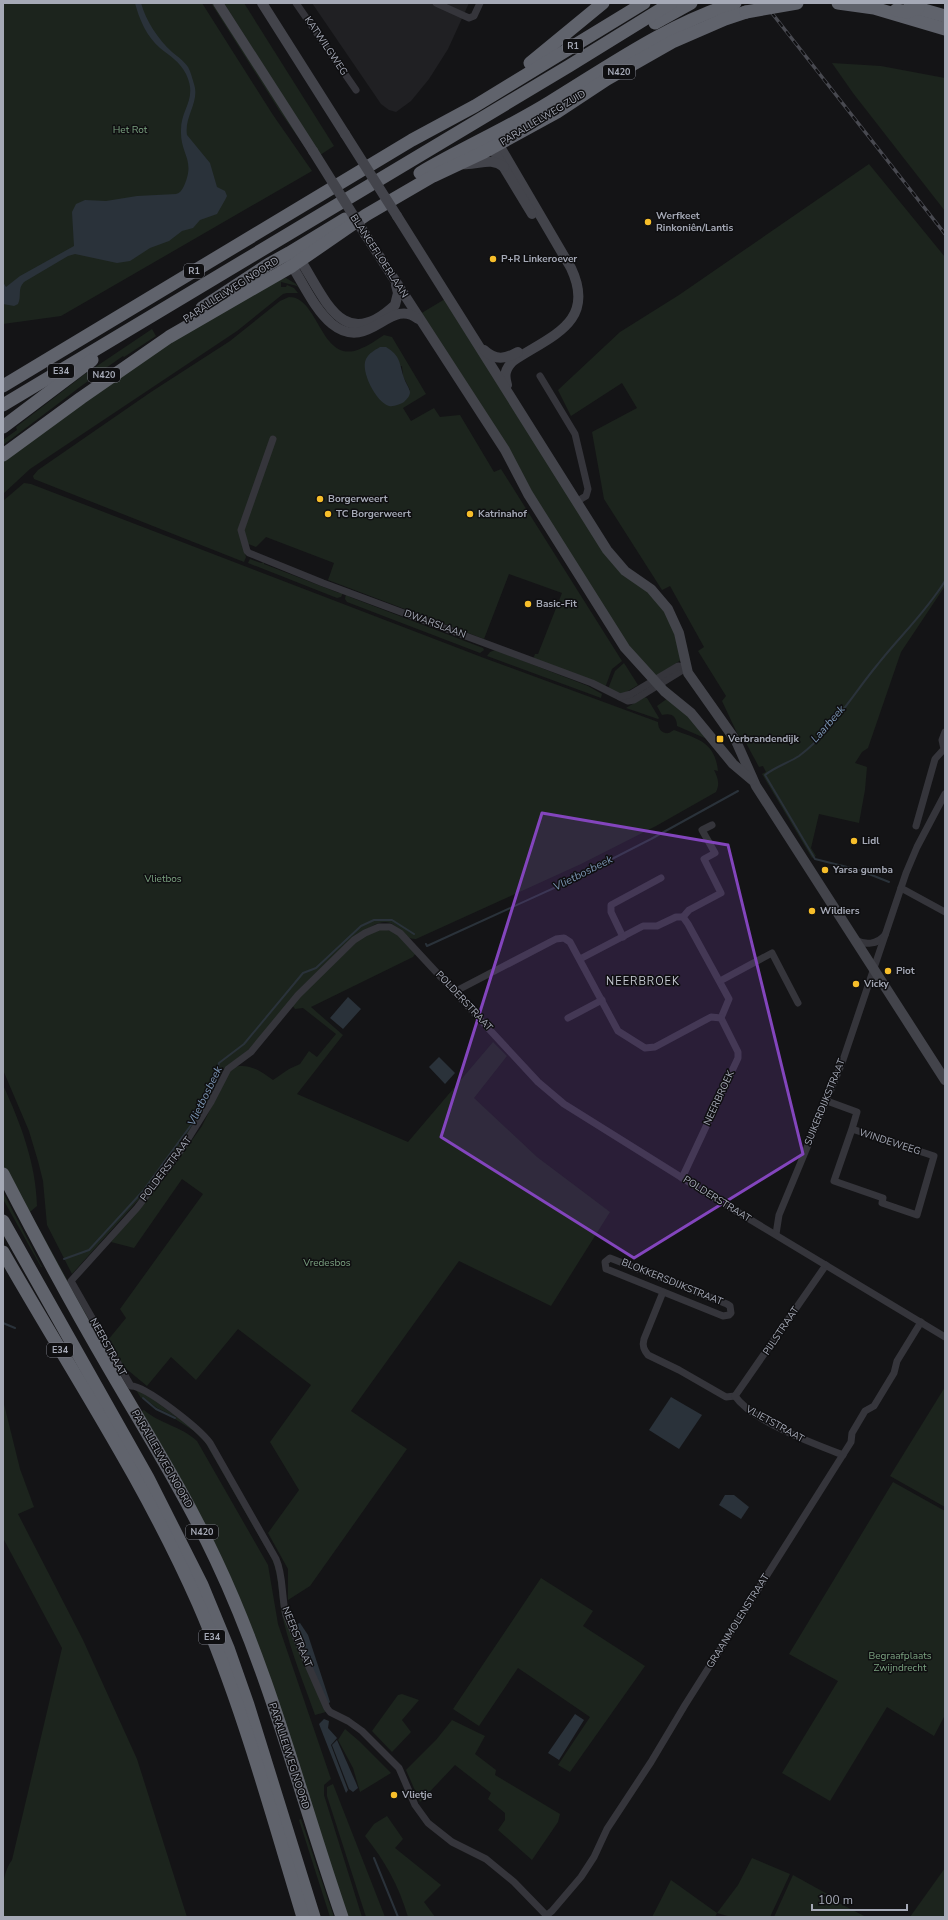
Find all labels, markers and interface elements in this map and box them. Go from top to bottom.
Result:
street label: KATWILGWEG [301,14,351,78]
road number: R1 [563,39,583,53]
road number: N420 [603,65,635,79]
street label: PARALLELWEG ZUID [498,87,588,149]
park label: Het Rot [113,123,148,137]
place label: Werfkeet Rinkoniên/Lantis [656,209,733,235]
street label: BLANCEFLOERLAAN [347,211,411,301]
marker: Werfkeet Rinkoniên/Lantis [643,217,653,227]
place label: P+R Linkeroever [501,252,577,266]
street label: PARALLELWEG NOORD [180,254,282,326]
marker: P+R Linkeroever [488,254,498,264]
road number: R1 [184,264,204,278]
road number: E34 [48,364,74,378]
road number: N420 [88,368,120,382]
place label: Borgerweert [328,492,388,506]
marker: Borgerweert [315,494,325,504]
place label: TC Borgerweert [336,507,411,521]
place label: Katrinahof [478,507,527,521]
marker: TC Borgerweert [323,509,333,519]
marker: Katrinahof [465,509,475,519]
place label: Basic-Fit [536,597,577,611]
marker: Basic-Fit [523,599,533,609]
street label: DWARSLAAN [402,606,468,642]
water label: Laarbeek [808,702,849,746]
place label: Verbrandendijk [727,732,799,746]
marker: Verbrandendijk [715,734,725,744]
place label: Lidl [862,834,880,848]
marker: Lidl [849,836,859,846]
water label: Vlietbosbeek [551,851,616,894]
place label: Yarsa gumba [832,863,893,877]
marker: Yarsa gumba [820,865,830,875]
park label: Vlietbos [143,872,182,886]
place label: Wildiers [820,904,860,918]
marker: Wildiers [807,906,817,916]
place label: Piot [896,964,915,978]
marker: Piot [883,966,893,976]
street label: POLDERSTRAAT [432,968,496,1034]
district label: NEERBROEK [606,974,680,989]
place label: Vicky [863,977,890,991]
marker: Vicky [851,979,861,989]
street label: SUIKERDIJKSTRAAT [801,1057,849,1147]
water label: Vlietbosbeek [184,1063,226,1128]
street label: NEERBROEK [700,1068,738,1128]
street label: WINDEWEEG [857,1125,923,1159]
street label: POLDERSTRAAT [137,1134,195,1204]
street label: POLDERSTRAAT [680,1172,754,1226]
street label: BLOKKERSDIJKSTRAAT [619,1255,725,1309]
park label: Vredesbos [302,1256,351,1270]
street label: PIJLSTRAAT [760,1304,802,1358]
street label: NEERSTRAAT [86,1316,130,1378]
road number: E34 [47,1343,73,1357]
street label: VLIETSTRAAT [742,1402,807,1446]
street label: PARALLELWEG NOORD [128,1407,196,1511]
road number: N420 [186,1525,218,1539]
street label: GRAANMOLENSTRAAT [703,1571,773,1671]
street label: NEERSTRAAT [278,1605,316,1669]
road number: E34 [199,1630,225,1644]
park label: Begraafplaats Zwijndrecht [868,1649,932,1675]
street label: PARALLELWEG NOORD [265,1701,313,1811]
place label: Vlietje [401,1788,433,1802]
marker: Vlietje [389,1790,399,1800]
scale bar [812,1886,907,1912]
text: 100 m [818,1892,853,1908]

